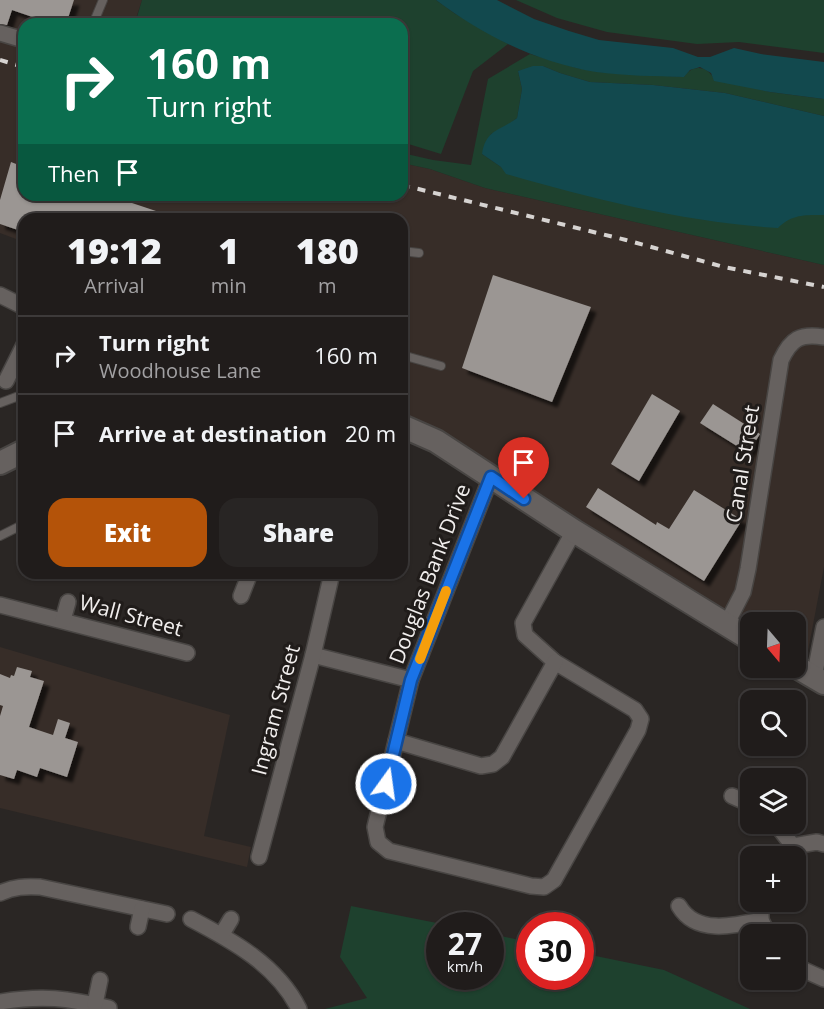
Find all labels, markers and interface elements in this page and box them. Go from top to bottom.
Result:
text: 160 m [147,34,271,91]
icon: right [48,42,126,120]
text: Turn right [147,88,272,125]
icon: arrive [111,156,144,189]
text: Then [48,158,99,188]
text: 19:12 [67,226,162,275]
text: 1 [218,226,239,275]
text: 180 [296,226,359,275]
text: Arrival [84,272,145,299]
text: min [211,272,247,299]
text: m [318,272,337,299]
text: Turn right [99,327,210,357]
icon: right [48,339,81,372]
text: 160 m [314,340,378,370]
text: Woodhouse Lane [99,357,261,384]
street label: Canal Street [719,403,765,525]
icon: arrive [48,417,81,450]
text: Arrive at destination [99,418,327,448]
text: 20 m [345,418,396,448]
pin [498,437,549,499]
icon: arrive [507,446,540,479]
street label: Douglas Bank Drive [382,480,476,668]
button: Exit [48,498,207,567]
button: Share [219,498,378,567]
street label: Wall Street [77,588,186,642]
north arrow [740,612,806,678]
map controls [740,612,806,990]
street label: Ingram Street [244,641,306,778]
button: search [740,690,806,756]
position arrow [354,752,418,816]
button: layers [740,768,806,834]
button: + [740,846,806,912]
speed limit sign: 30 [516,912,594,990]
text: 27 [448,923,482,964]
button: − [740,924,806,990]
text: km/h [447,956,483,976]

